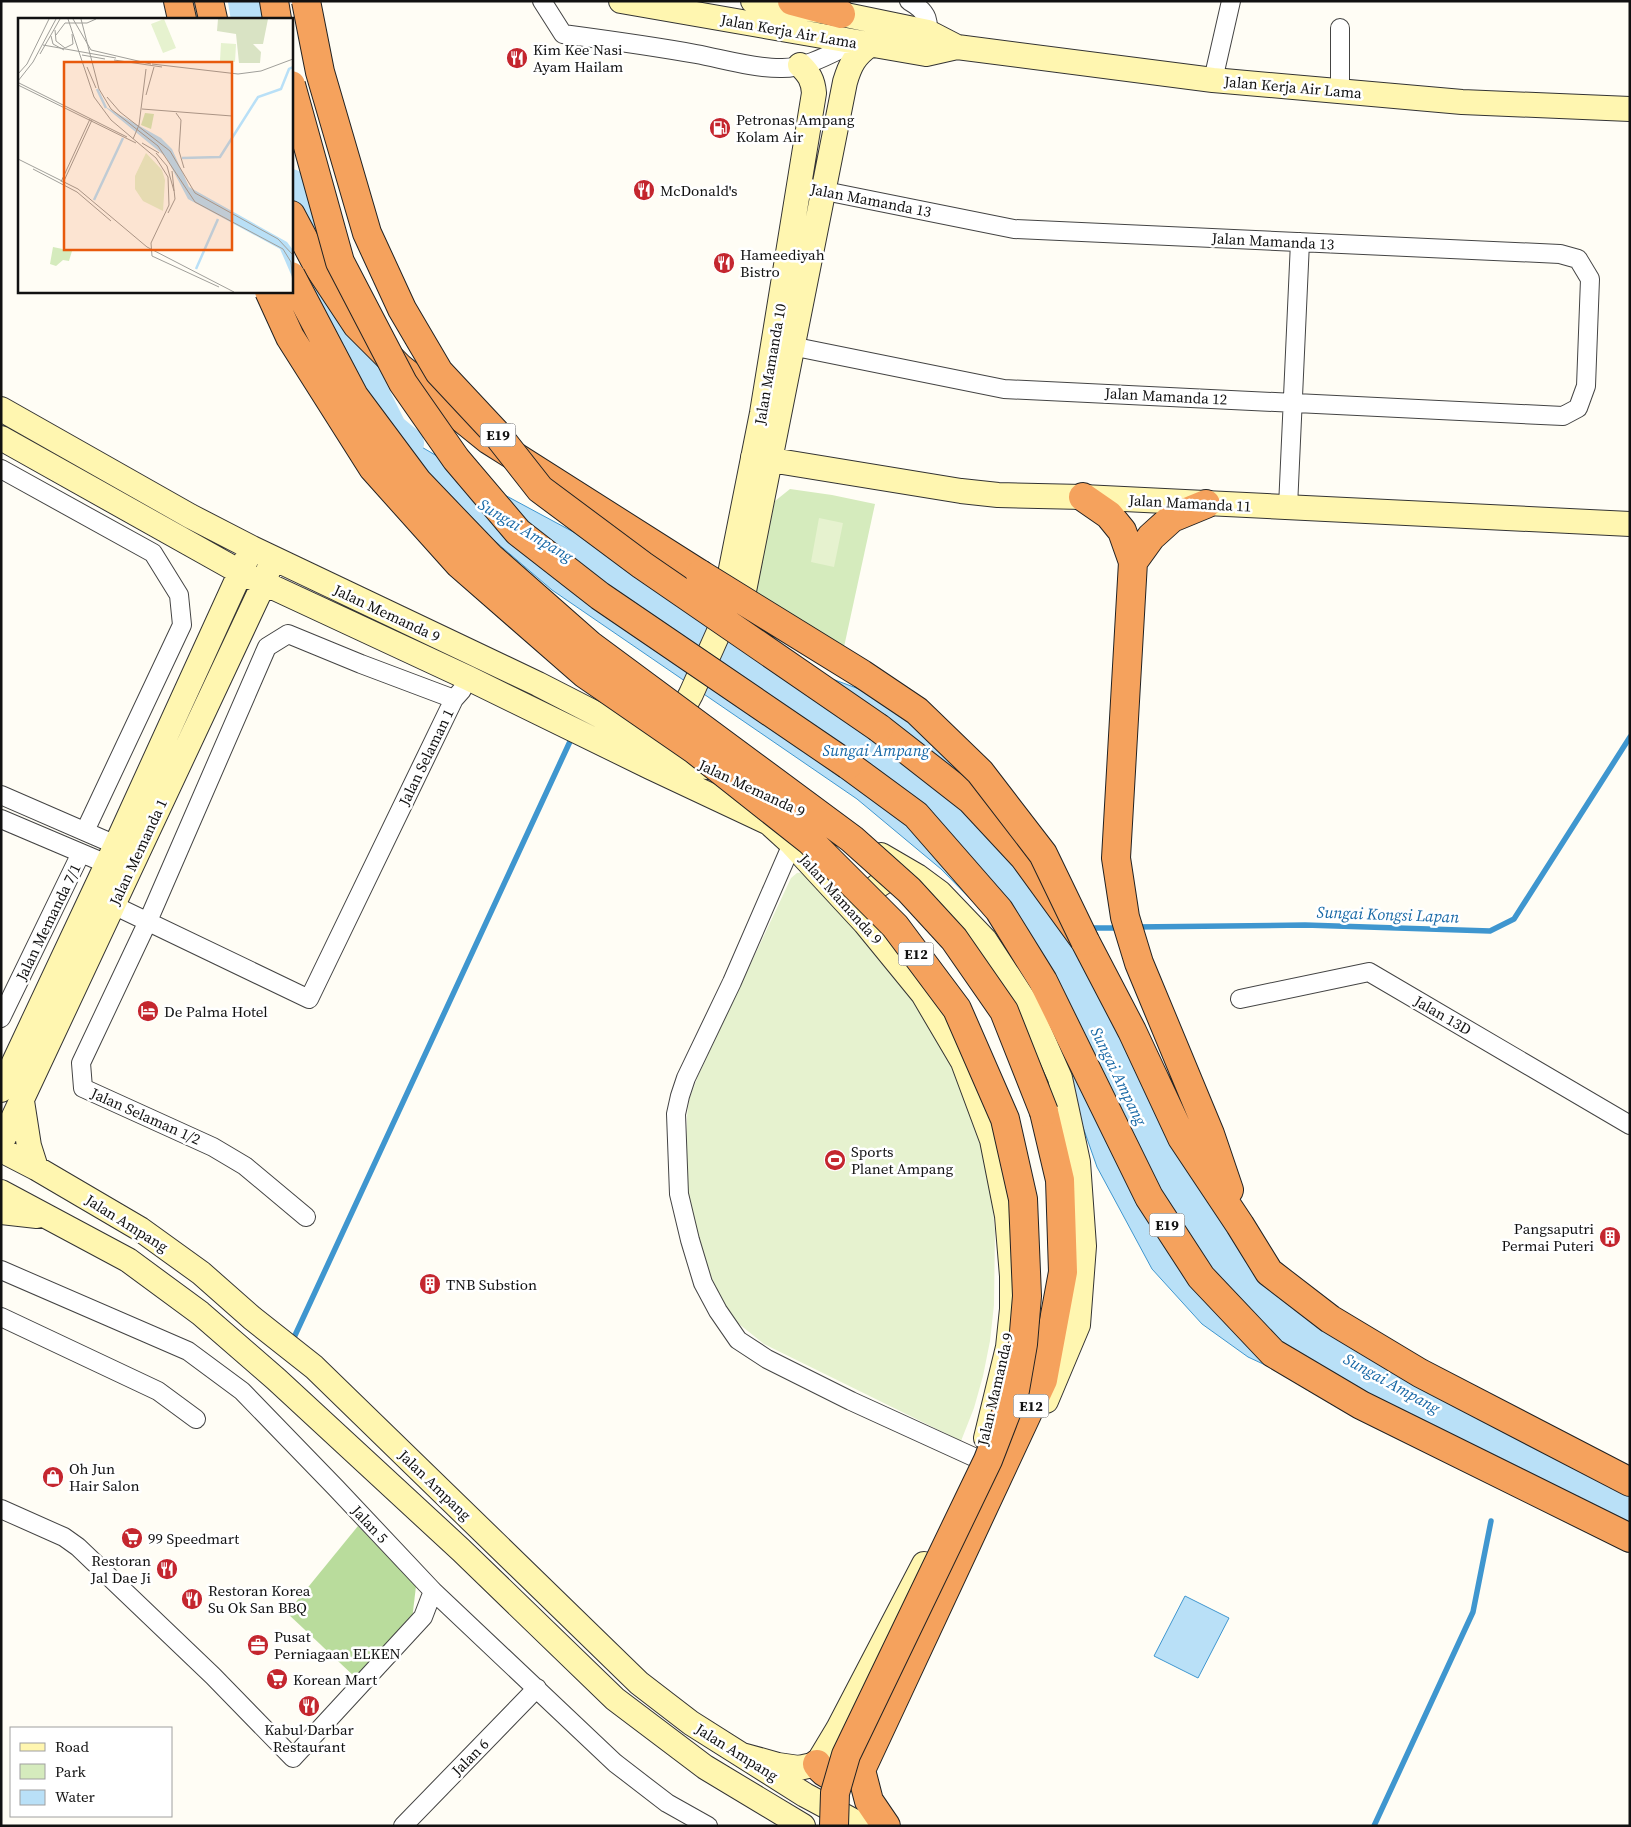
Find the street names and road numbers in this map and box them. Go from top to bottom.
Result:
street label: Jalan Kerja Air Lama [718,8,859,53]
street label: Jalan Kerja Air Lama [1222,70,1363,104]
street label: Jalan Mamanda 13 [808,178,933,222]
street label: Jalan Mamanda 13 [1210,227,1335,255]
street label: Jalan Mamanda 10 [749,302,791,427]
street label: Jalan Mamanda 12 [1103,382,1228,410]
road number: E19 [480,424,516,446]
street label: Jalan Mamanda 11 [1127,489,1252,517]
street label: Jalan Memanda 9 [329,579,444,647]
street label: Jalan Selaman 1 [393,705,459,810]
street label: Jalan Memanda 9 [694,754,809,822]
street label: Jalan Memanda 1 [104,795,172,910]
street label: Jalan Mamanda 9 [794,848,887,949]
street label: Jalan Memanda 7/1 [10,860,85,985]
road number: E12 [898,942,934,966]
street label: Jalan 13D [1410,990,1476,1040]
street label: Jalan Selaman 1/2 [87,1082,204,1150]
street label: Jalan Ampang [81,1189,172,1257]
road number: E19 [1150,1214,1184,1236]
street label: Jalan Mamanda 9 [972,1330,1018,1448]
road number: E12 [1014,1394,1048,1418]
street label: Jalan Ampang [393,1444,476,1525]
street label: Jalan 5 [346,1500,393,1548]
street label: Jalan Ampang [691,1718,782,1786]
street label: Jalan 6 [446,1734,493,1781]

